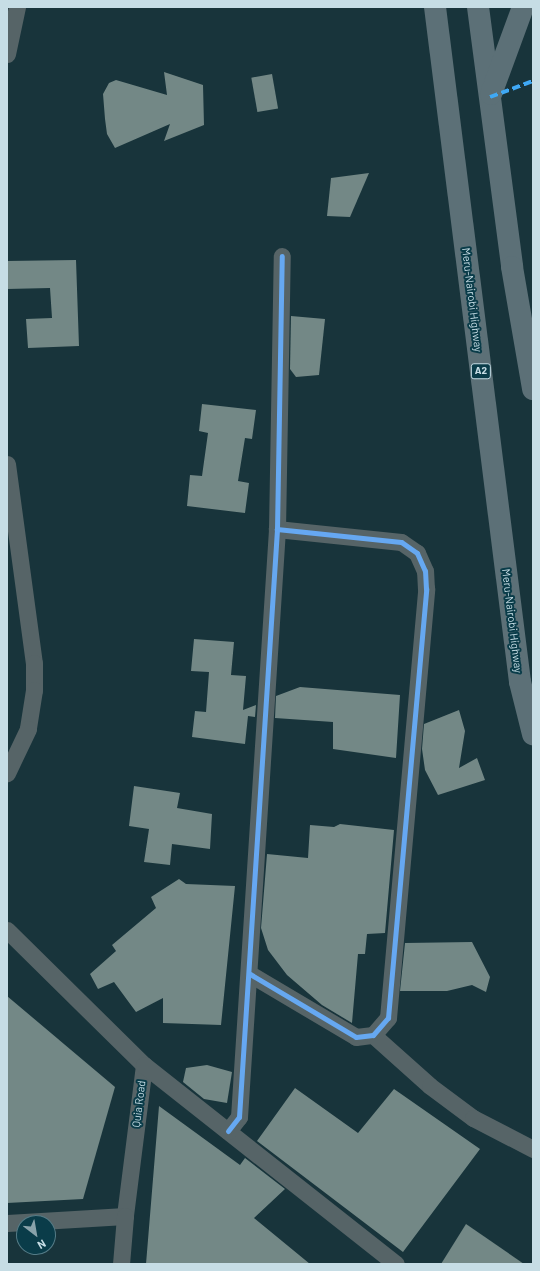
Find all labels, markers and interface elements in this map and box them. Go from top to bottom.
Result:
street label: Meru-Nairobi Highway [459,247,485,353]
road number: A2 [470,363,492,379]
street label: Meru-Nairobi Highway [499,568,525,674]
street label: Quia Road [130,1080,148,1128]
north arrow [16,1215,56,1255]
text: N [35,1237,48,1252]

